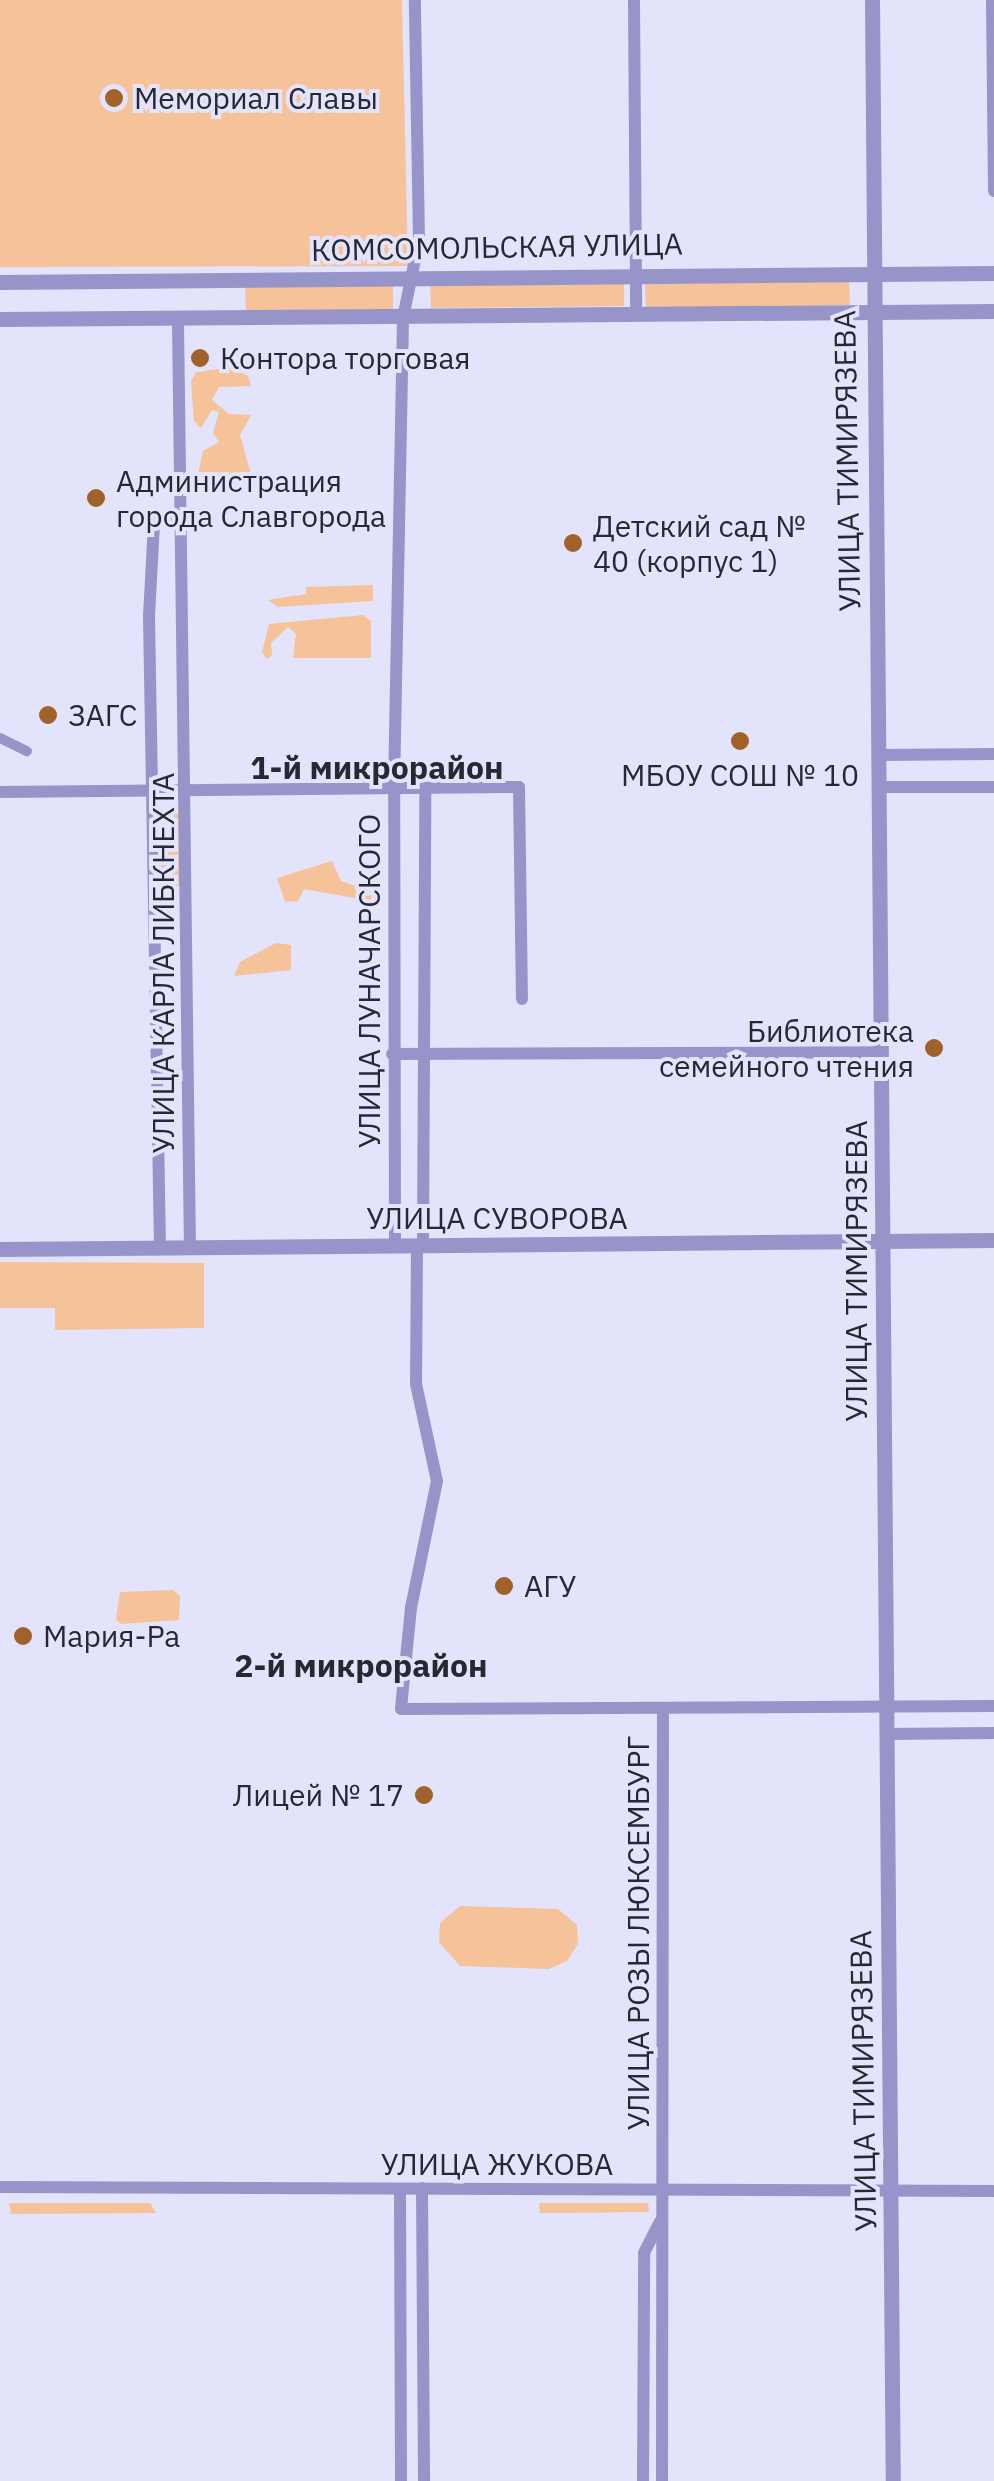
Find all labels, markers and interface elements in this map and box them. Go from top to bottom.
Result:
place label: Мемориал Славы [134,80,378,116]
marker: Мемориал Славы [103,87,125,109]
street label: КОМСОМОЛЬСКАЯ УЛИЦА [311,226,683,268]
street label: УЛИЦА ТИМИРЯЗЕВА [826,310,868,612]
place label: Контора торговая [220,340,471,376]
marker: Контора торговая [189,347,211,369]
place label: Администрация города Славгорода [116,463,386,534]
marker: Администрация города Славгорода [85,487,107,509]
place label: Детский сад № 40 (корпус 1) [593,508,806,578]
marker: Детский сад № 40 (корпус 1) [562,532,584,554]
place label: ЗАГС [68,697,137,733]
marker: ЗАГС [37,704,59,726]
marker: МБОУ СОШ № 10 [729,730,751,752]
district label: 1-й микрорайон [250,748,504,786]
place label: МБОУ СОШ № 10 [621,757,859,793]
street label: УЛИЦА КАРЛА ЛИБКНЕХТА [145,772,181,1154]
street label: УЛИЦА ЛУНАЧАРСКОГО [351,814,387,1148]
place label: Библиотека семейного чтения [659,1013,914,1084]
marker: Библиотека семейного чтения [923,1037,945,1059]
street label: УЛИЦА ТИМИРЯЗЕВА [838,1120,874,1422]
street label: УЛИЦА СУВОРОВА [366,1200,628,1236]
place label: АГУ [524,1568,576,1604]
marker: АГУ [493,1575,515,1597]
place label: Мария-Ра [43,1618,180,1654]
marker: Мария-Ра [12,1625,34,1647]
district label: 2-й микрорайон [234,1646,488,1684]
street label: УЛИЦА РОЗЫ ЛЮКСЕМБУРГ [620,1736,656,2130]
place label: Лицей № 17 [233,1777,404,1813]
marker: Лицей № 17 [413,1784,435,1806]
street label: УЛИЦА ТИМИРЯЗЕВА [842,1930,884,2232]
street label: УЛИЦА ЖУКОВА [381,2146,613,2182]

